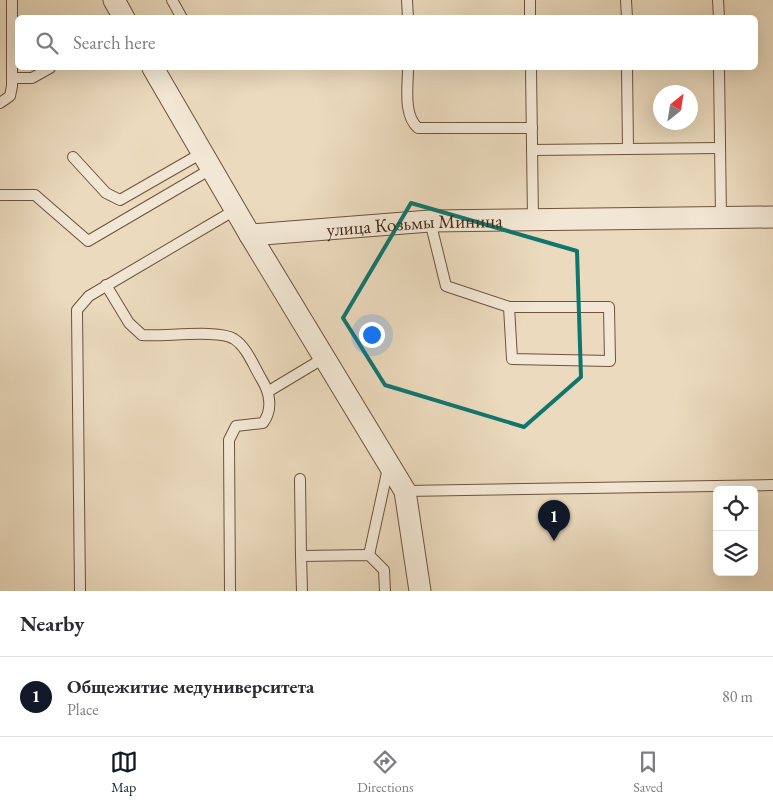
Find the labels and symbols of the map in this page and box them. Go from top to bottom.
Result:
north arrow [653,85,698,130]
street label: улица Козьмы Минина [326,208,503,242]
your location [359,322,385,348]
pin: 1 [538,500,570,541]

